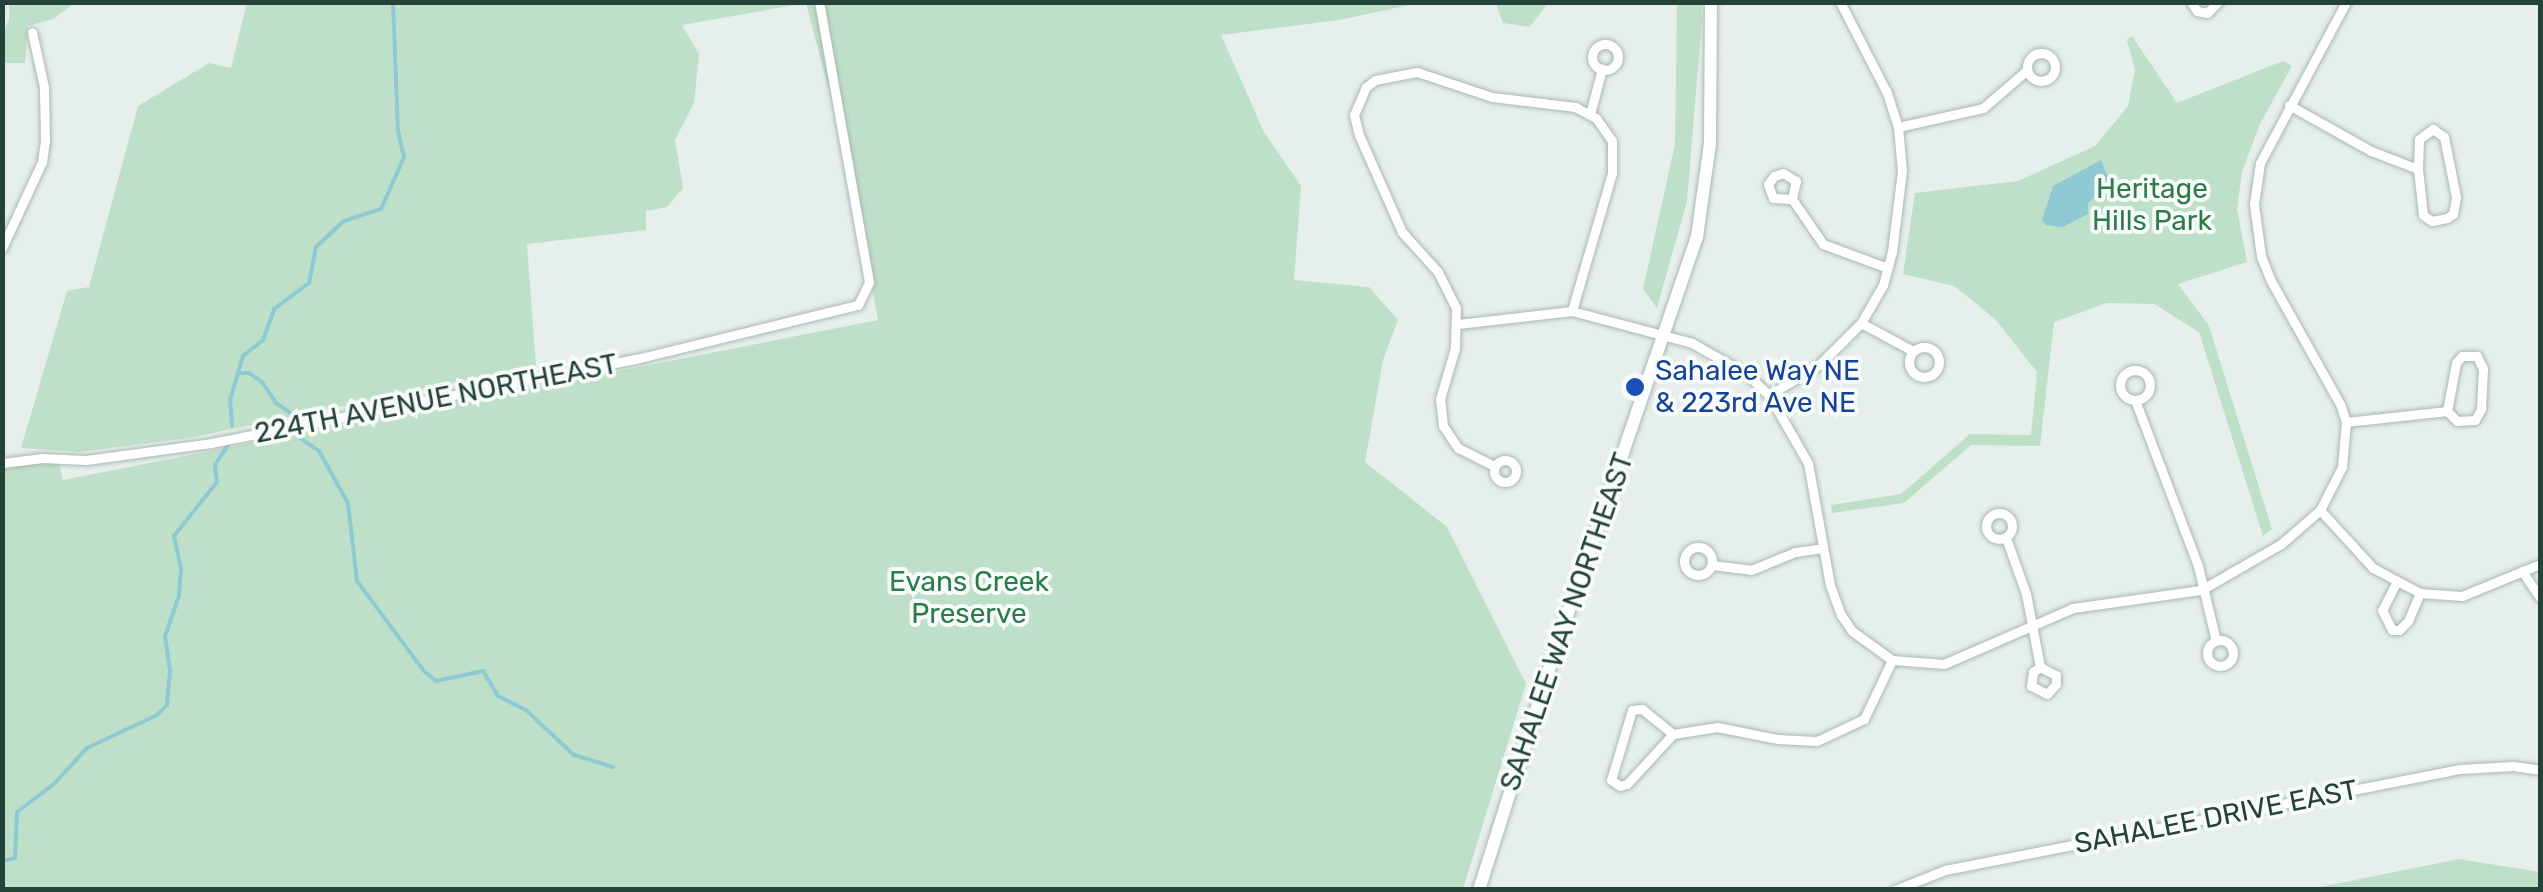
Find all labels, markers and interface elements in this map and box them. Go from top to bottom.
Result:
park label: Heritage Hills Park [2092,172,2212,238]
street label: 224TH AVENUE NORTHEAST [251,347,621,451]
place label: Sahalee Way NE & 223rd Ave NE [1655,354,1861,420]
marker: Sahalee Way NE & 223rd Ave NE [1624,376,1646,398]
street label: SAHALEE WAY NORTHEAST [1493,448,1641,796]
park label: Evans Creek Preserve [889,565,1049,631]
street label: SAHALEE DRIVE EAST [2072,773,2360,861]

